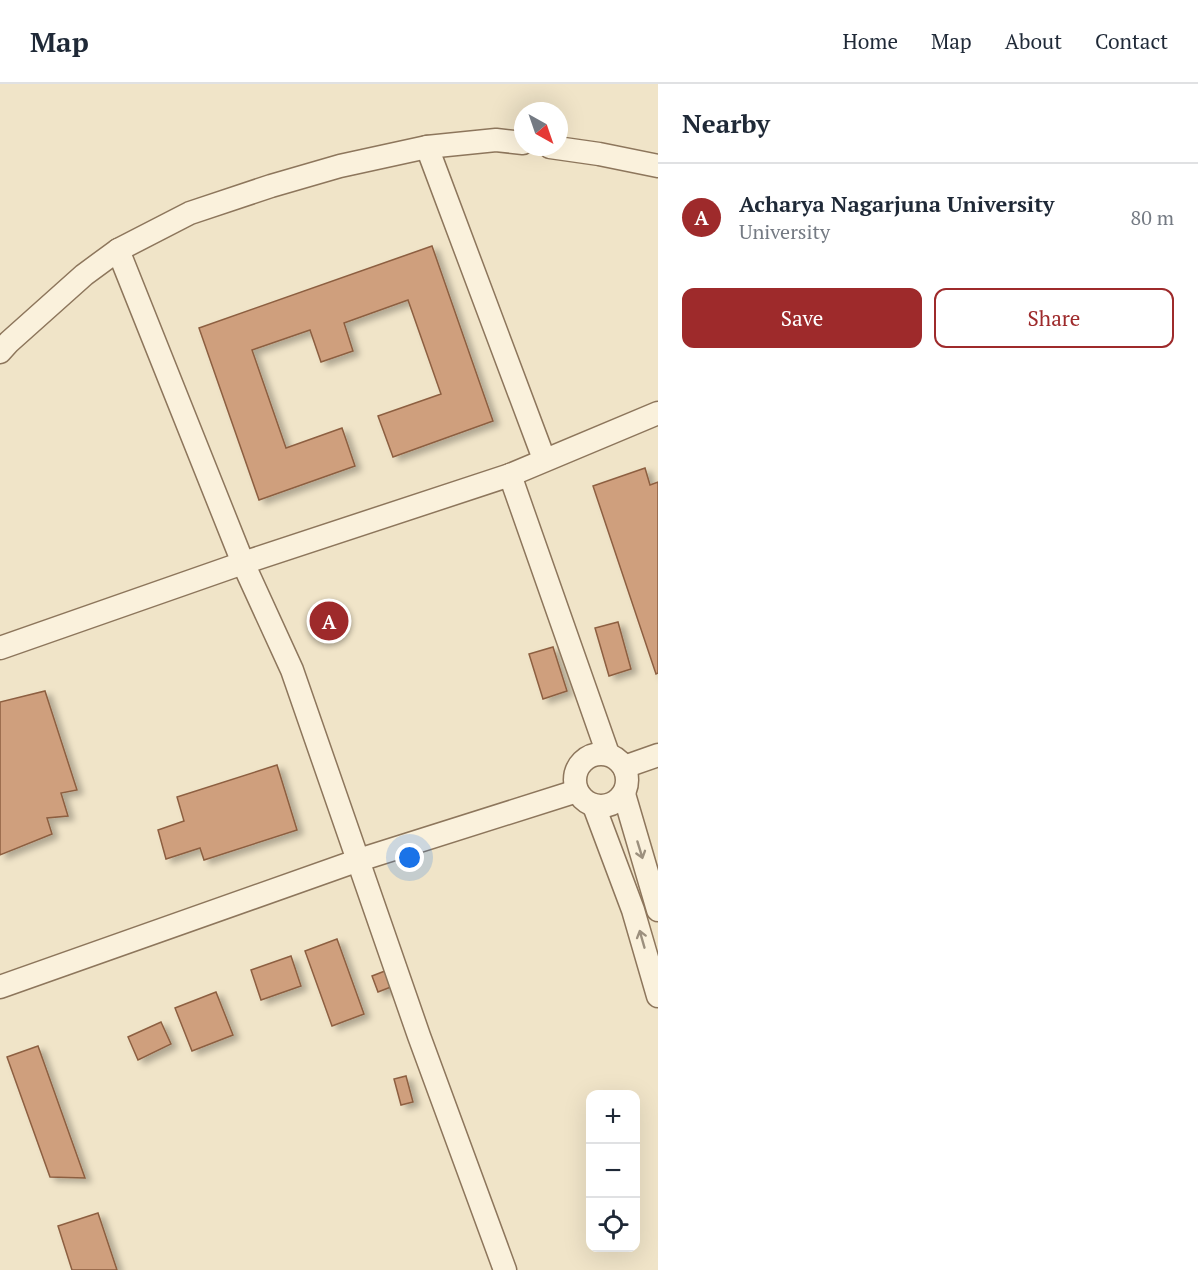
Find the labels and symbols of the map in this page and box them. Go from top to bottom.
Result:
north arrow [514,102,568,156]
pin: A [310,598,348,644]
one-way arrow [635,840,646,859]
your location [395,843,424,872]
one-way arrow [636,930,647,949]

